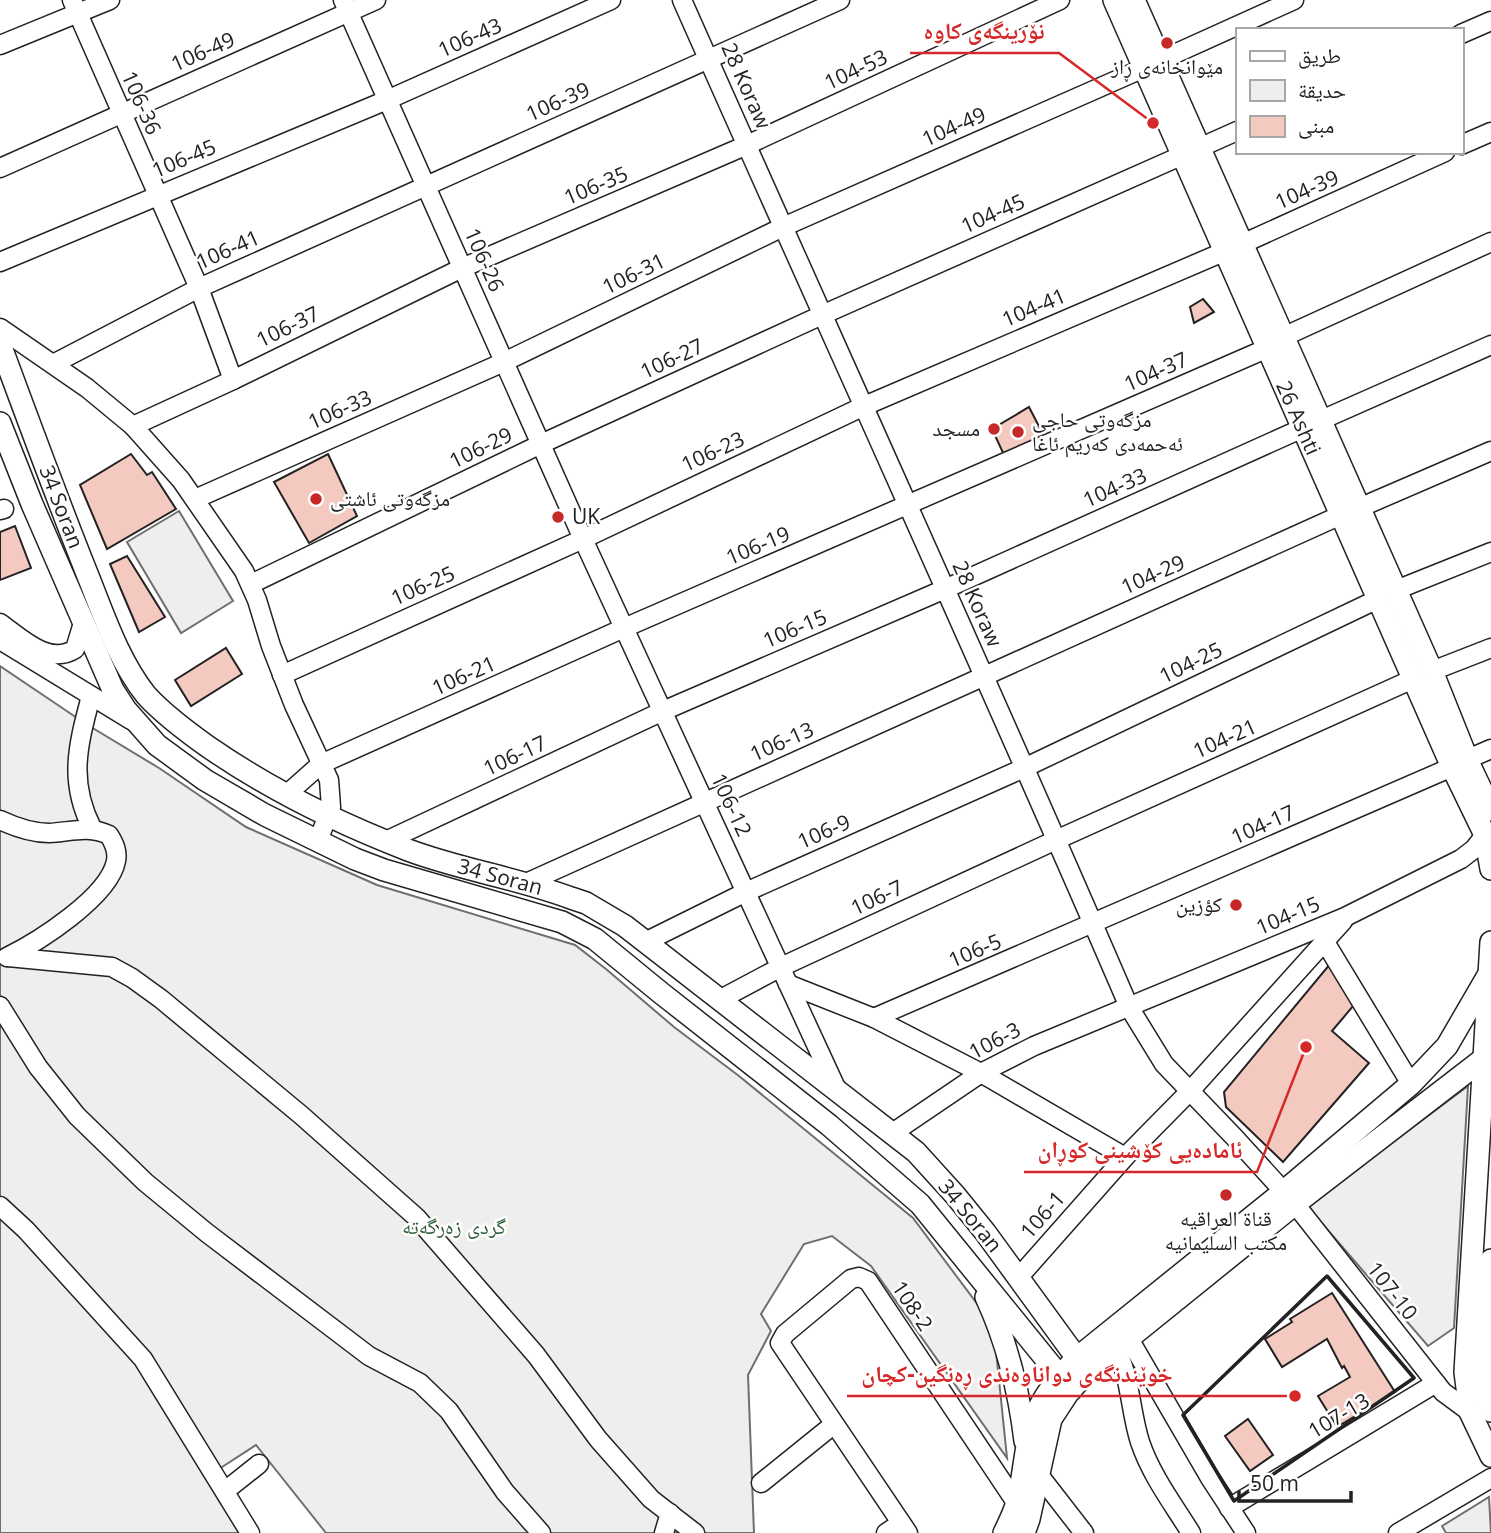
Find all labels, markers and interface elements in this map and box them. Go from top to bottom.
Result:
callout: نۆرینگەی کاوە [910,9,1059,53]
street label: 106-43 [433,11,506,63]
text: نۆرینگەی کاوە [924,14,1044,46]
street label: 106-49 [166,25,239,77]
legend [1236,28,1463,154]
marker: مێوانخانەی ڕاز [1159,35,1175,51]
street label: 28 Koraw [716,38,779,134]
text: طريق [1298,41,1341,69]
street label: 104-53 [819,42,892,96]
place label: مێوانخانەی ڕاز [1110,52,1223,83]
street label: 106-36 [116,66,168,139]
street label: 106-39 [521,75,594,127]
text: حديقة [1298,76,1346,104]
street label: 104-49 [917,100,990,152]
text: مبنى [1298,111,1334,139]
street label: 106-45 [147,132,220,184]
street label: 106-35 [559,159,632,211]
street label: 104-39 [1270,163,1343,215]
street label: 104-45 [956,187,1029,239]
street label: 106-41 [191,223,264,275]
street label: 106-26 [459,223,511,296]
street label: 106-31 [597,246,670,300]
street label: 104-41 [997,281,1070,333]
street label: 106-37 [251,299,324,353]
street label: 106-27 [635,331,708,385]
street label: 104-37 [1119,345,1192,397]
street label: 26 Ashti [1270,376,1328,459]
street label: 106-33 [303,383,376,435]
place label: مزگەوتی حاجی ئەحمەدی کەریم ئاغا [1032,405,1183,458]
place label: مسجد [933,414,980,442]
street label: 106-29 [444,420,517,474]
marker: مسجد [986,421,1002,437]
street label: 106-23 [676,424,749,478]
marker: مزگەوتی حاجی ئەحمەدی کەریم ئاغا [1010,424,1026,440]
street label: 34 Soran [33,461,91,552]
street label: 104-33 [1078,461,1151,513]
place label: مزگەوتی ئاشتی [330,484,450,512]
marker: مزگەوتی ئاشتی [308,491,324,507]
place label: UK [572,502,600,530]
marker: UK [550,509,566,525]
street label: 106-19 [721,519,794,571]
street label: 104-29 [1116,548,1189,600]
street label: 28 Koraw [947,556,1010,652]
street label: 106-25 [386,559,459,611]
street label: 106-15 [758,602,831,654]
street label: 104-25 [1154,635,1227,689]
street label: 106-21 [427,649,500,701]
street label: 104-21 [1188,712,1261,764]
street label: 106-13 [745,715,818,767]
street label: 106-17 [478,728,551,782]
street label: 106-12 [705,768,759,841]
street label: 104-17 [1226,798,1299,850]
street label: 106-9 [793,807,854,855]
street label: 34 Soran [455,851,546,901]
street label: 106-7 [846,873,907,921]
street label: 104-15 [1251,889,1324,941]
place label: كؤزين [1176,890,1222,918]
marker: كؤزين [1228,897,1244,913]
street label: 106-5 [944,926,1005,974]
street label: 106-3 [964,1015,1025,1065]
callout: ئامادەیی کۆشینی کوڕان [1024,1128,1257,1172]
text: ئامادەیی کۆشینی کوڕان [1038,1133,1242,1167]
street label: 34 Soran [933,1173,1009,1258]
street label: 106-1 [1014,1184,1071,1244]
marker: قناة العراقيه مكتب السليمانيه [1218,1187,1234,1203]
place label: قناة العراقيه مكتب السليمانيه [1165,1204,1287,1256]
park label: گردی زەرگەتە [402,1212,506,1240]
street label: 107-10 [1361,1255,1424,1325]
street label: 108-2 [886,1275,940,1336]
callout: خوێندنگەی دواناوەندی ڕەنگین-کچان [847,1352,1186,1396]
text: خوێندنگەی دواناوەندی ڕەنگین-کچان [861,1357,1173,1391]
street label: 107-13 [1303,1386,1374,1444]
scale bar [1239,1460,1351,1504]
text: 50 m [1250,1469,1299,1497]

